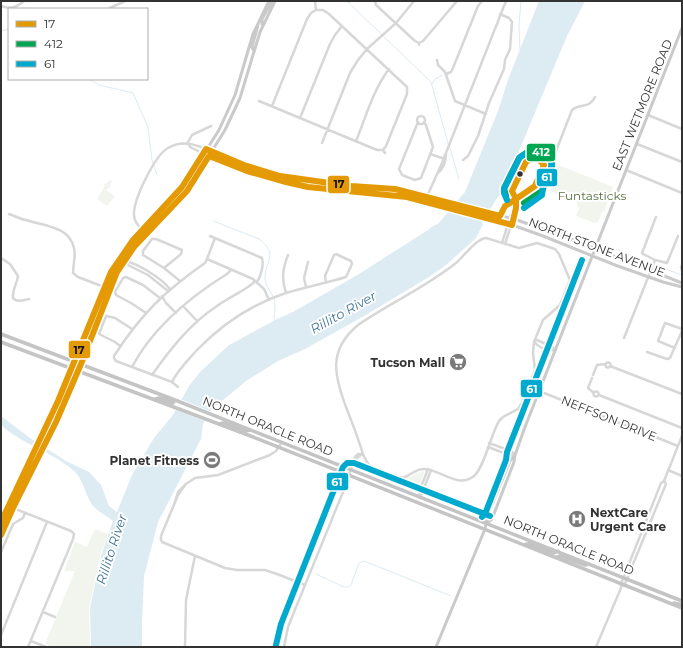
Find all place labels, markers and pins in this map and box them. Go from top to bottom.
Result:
unlabelled marker [515,169,525,179]
supermarket icon: Tucson Mall [448,352,468,372]
place label: Tucson Mall [370,355,445,370]
sports icon: Planet Fitness [202,450,222,470]
place label: Planet Fitness [110,453,200,468]
place label: NextCare Urgent Care [590,505,667,534]
hospital icon: NextCare Urgent Care [567,509,587,529]

